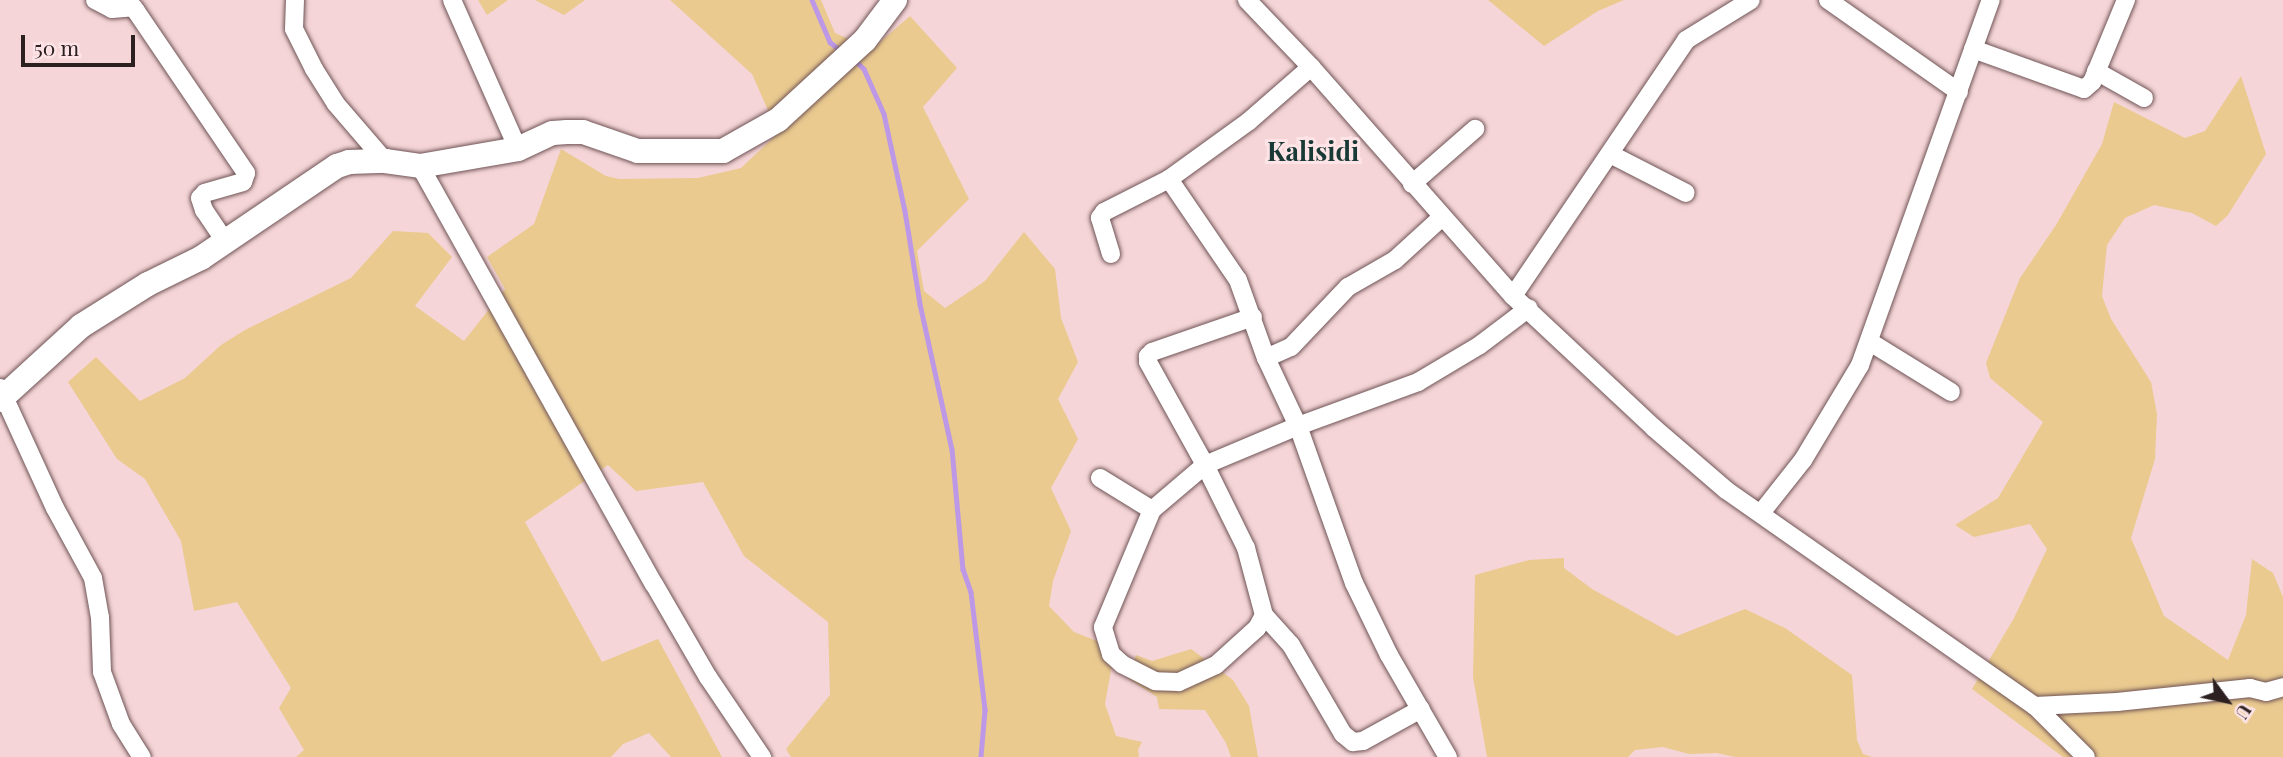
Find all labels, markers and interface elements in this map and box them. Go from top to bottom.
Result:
scale bar [24,21,138,65]
text: 50 m [34,33,79,61]
district label: Kalisidi [1267,135,1359,167]
north arrow [2192,666,2262,736]
text: U [2230,700,2259,725]

